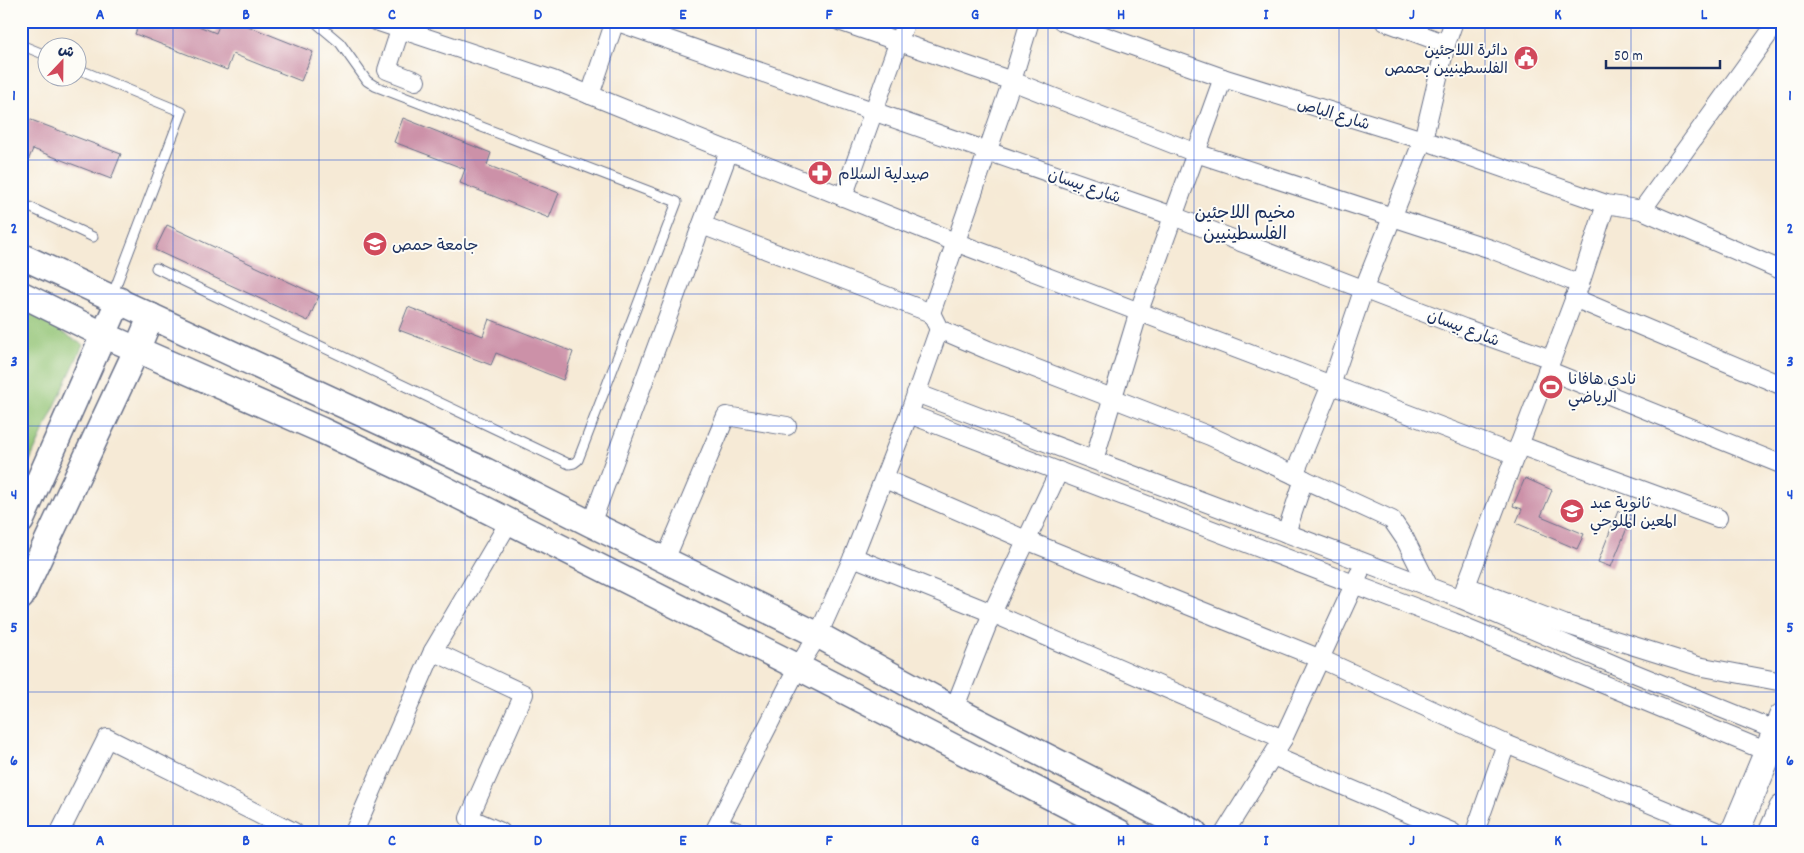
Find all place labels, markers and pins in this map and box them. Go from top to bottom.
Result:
place label: دائرة اللاجئين الفلسطينيين بحمص [1384,40,1508,81]
public building icon: دائرة اللاجئين الفلسطينيين بحمص [1513,45,1539,71]
pharmacy icon: صيدلية السلام [807,160,833,186]
place label: صيدلية السلام [838,164,930,187]
school or university icon: جامعة حمص [362,231,388,257]
place label: جامعة حمص [392,235,478,258]
place label: نادي هافانا الرياضي [1568,369,1636,411]
sports icon: نادي هافانا الرياضي [1538,374,1564,400]
place label: ثانوية عبد المعين الملوحي [1590,493,1677,535]
school or university icon: ثانوية عبد المعين الملوحي [1559,498,1585,524]

